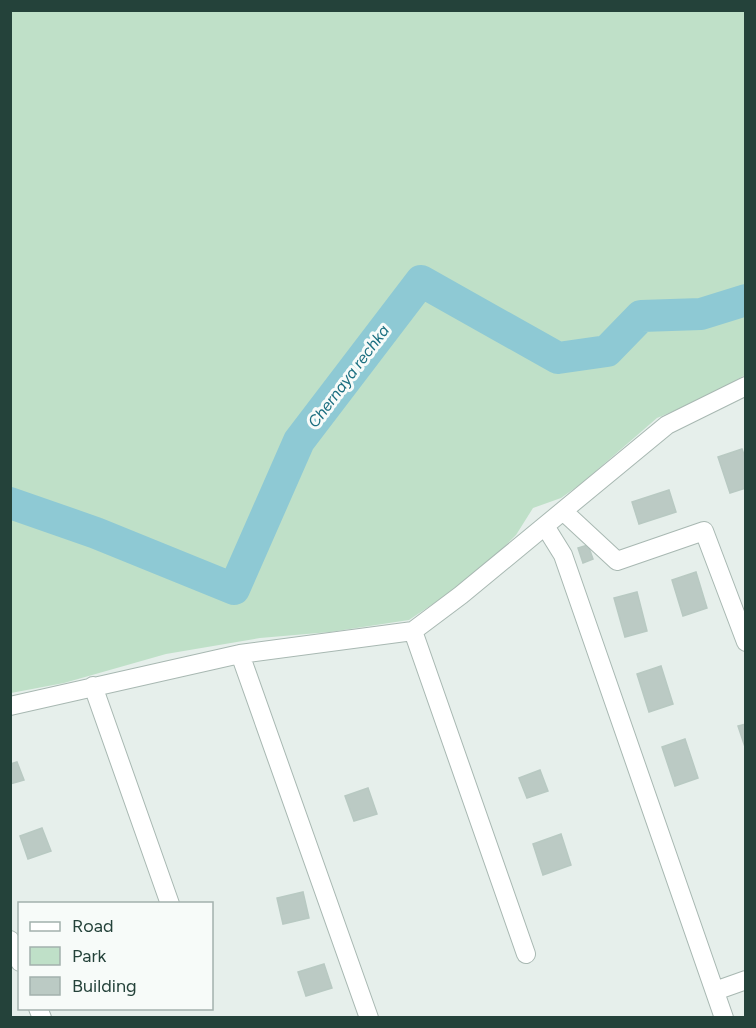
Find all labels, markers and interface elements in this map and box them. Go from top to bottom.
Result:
water label: Chernaya rechka [304,321,393,431]
legend [18,902,213,1010]
text: Road [72,915,113,937]
text: Park [72,945,107,967]
text: Building [72,975,137,997]

